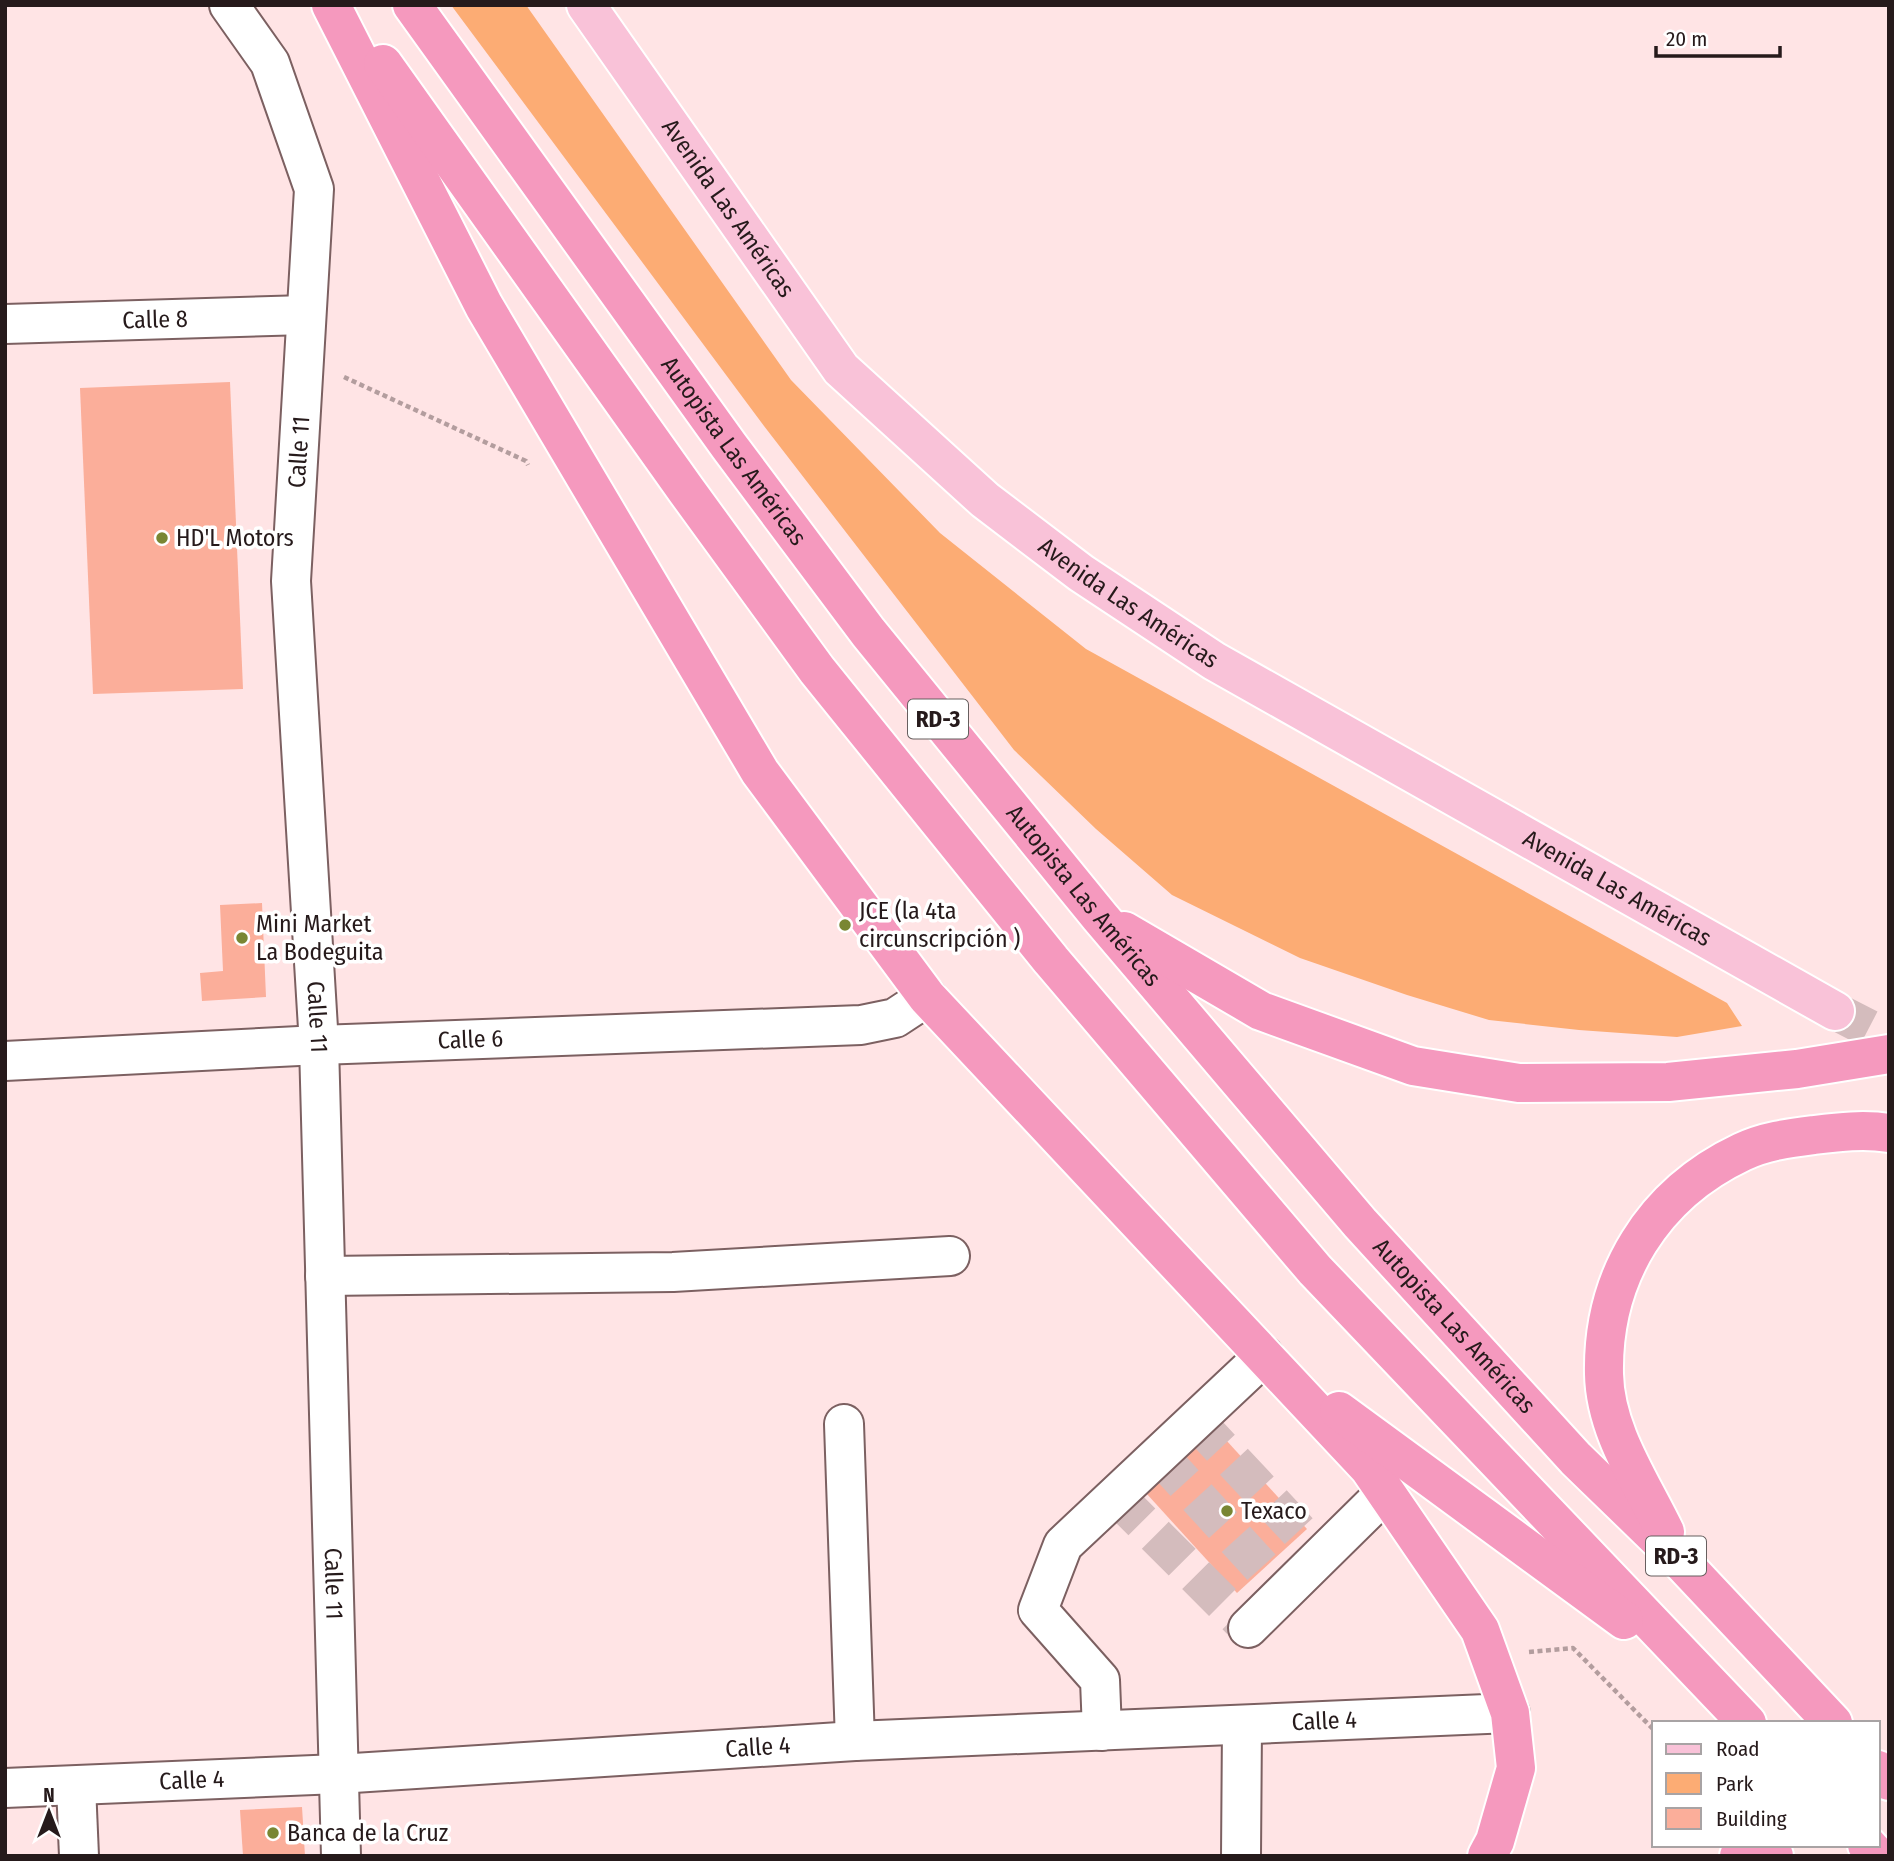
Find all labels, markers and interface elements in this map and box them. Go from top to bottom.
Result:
scale bar [1656,14,1780,58]
text: 20 m [1666,26,1707,52]
street label: Avenida Las Américas [656,114,800,303]
street label: Calle 8 [122,305,188,334]
street label: Autopista Las Américas [655,351,812,551]
street label: Calle 11 [283,415,315,489]
place label: HD'L Motors [176,524,294,552]
marker: HD'L Motors [154,530,170,546]
street label: Avenida Las Américas [1033,532,1224,674]
road number: RD-3 [908,699,968,738]
street label: Autopista Las Américas [1001,799,1167,992]
street label: Avenida Las Américas [1518,824,1716,952]
place label: JCE (la 4ta circunscripción ) [859,897,1020,953]
place label: Mini Market La Bodeguita [256,910,383,966]
marker: JCE (la 4ta circunscripción ) [837,917,853,933]
marker: Mini Market La Bodeguita [234,930,250,946]
street label: Calle 11 [301,980,333,1053]
street label: Calle 6 [437,1024,504,1055]
street label: Autopista Las Américas [1367,1233,1541,1419]
place label: Texaco [1241,1497,1307,1525]
marker: Texaco [1219,1503,1235,1519]
road number: RD-3 [1646,1536,1706,1576]
street label: Calle 11 [319,1547,349,1620]
street label: Calle 4 [1291,1706,1357,1736]
legend [1652,1721,1880,1847]
street label: Calle 4 [724,1731,791,1763]
text: Road [1716,1736,1760,1762]
street label: Calle 4 [159,1765,225,1796]
text: Park [1716,1771,1754,1797]
north arrow [14,1777,84,1847]
text: N [43,1784,55,1807]
text: Building [1716,1806,1787,1832]
place label: Banca de la Cruz [287,1819,448,1847]
marker: Banca de la Cruz [265,1825,281,1841]

